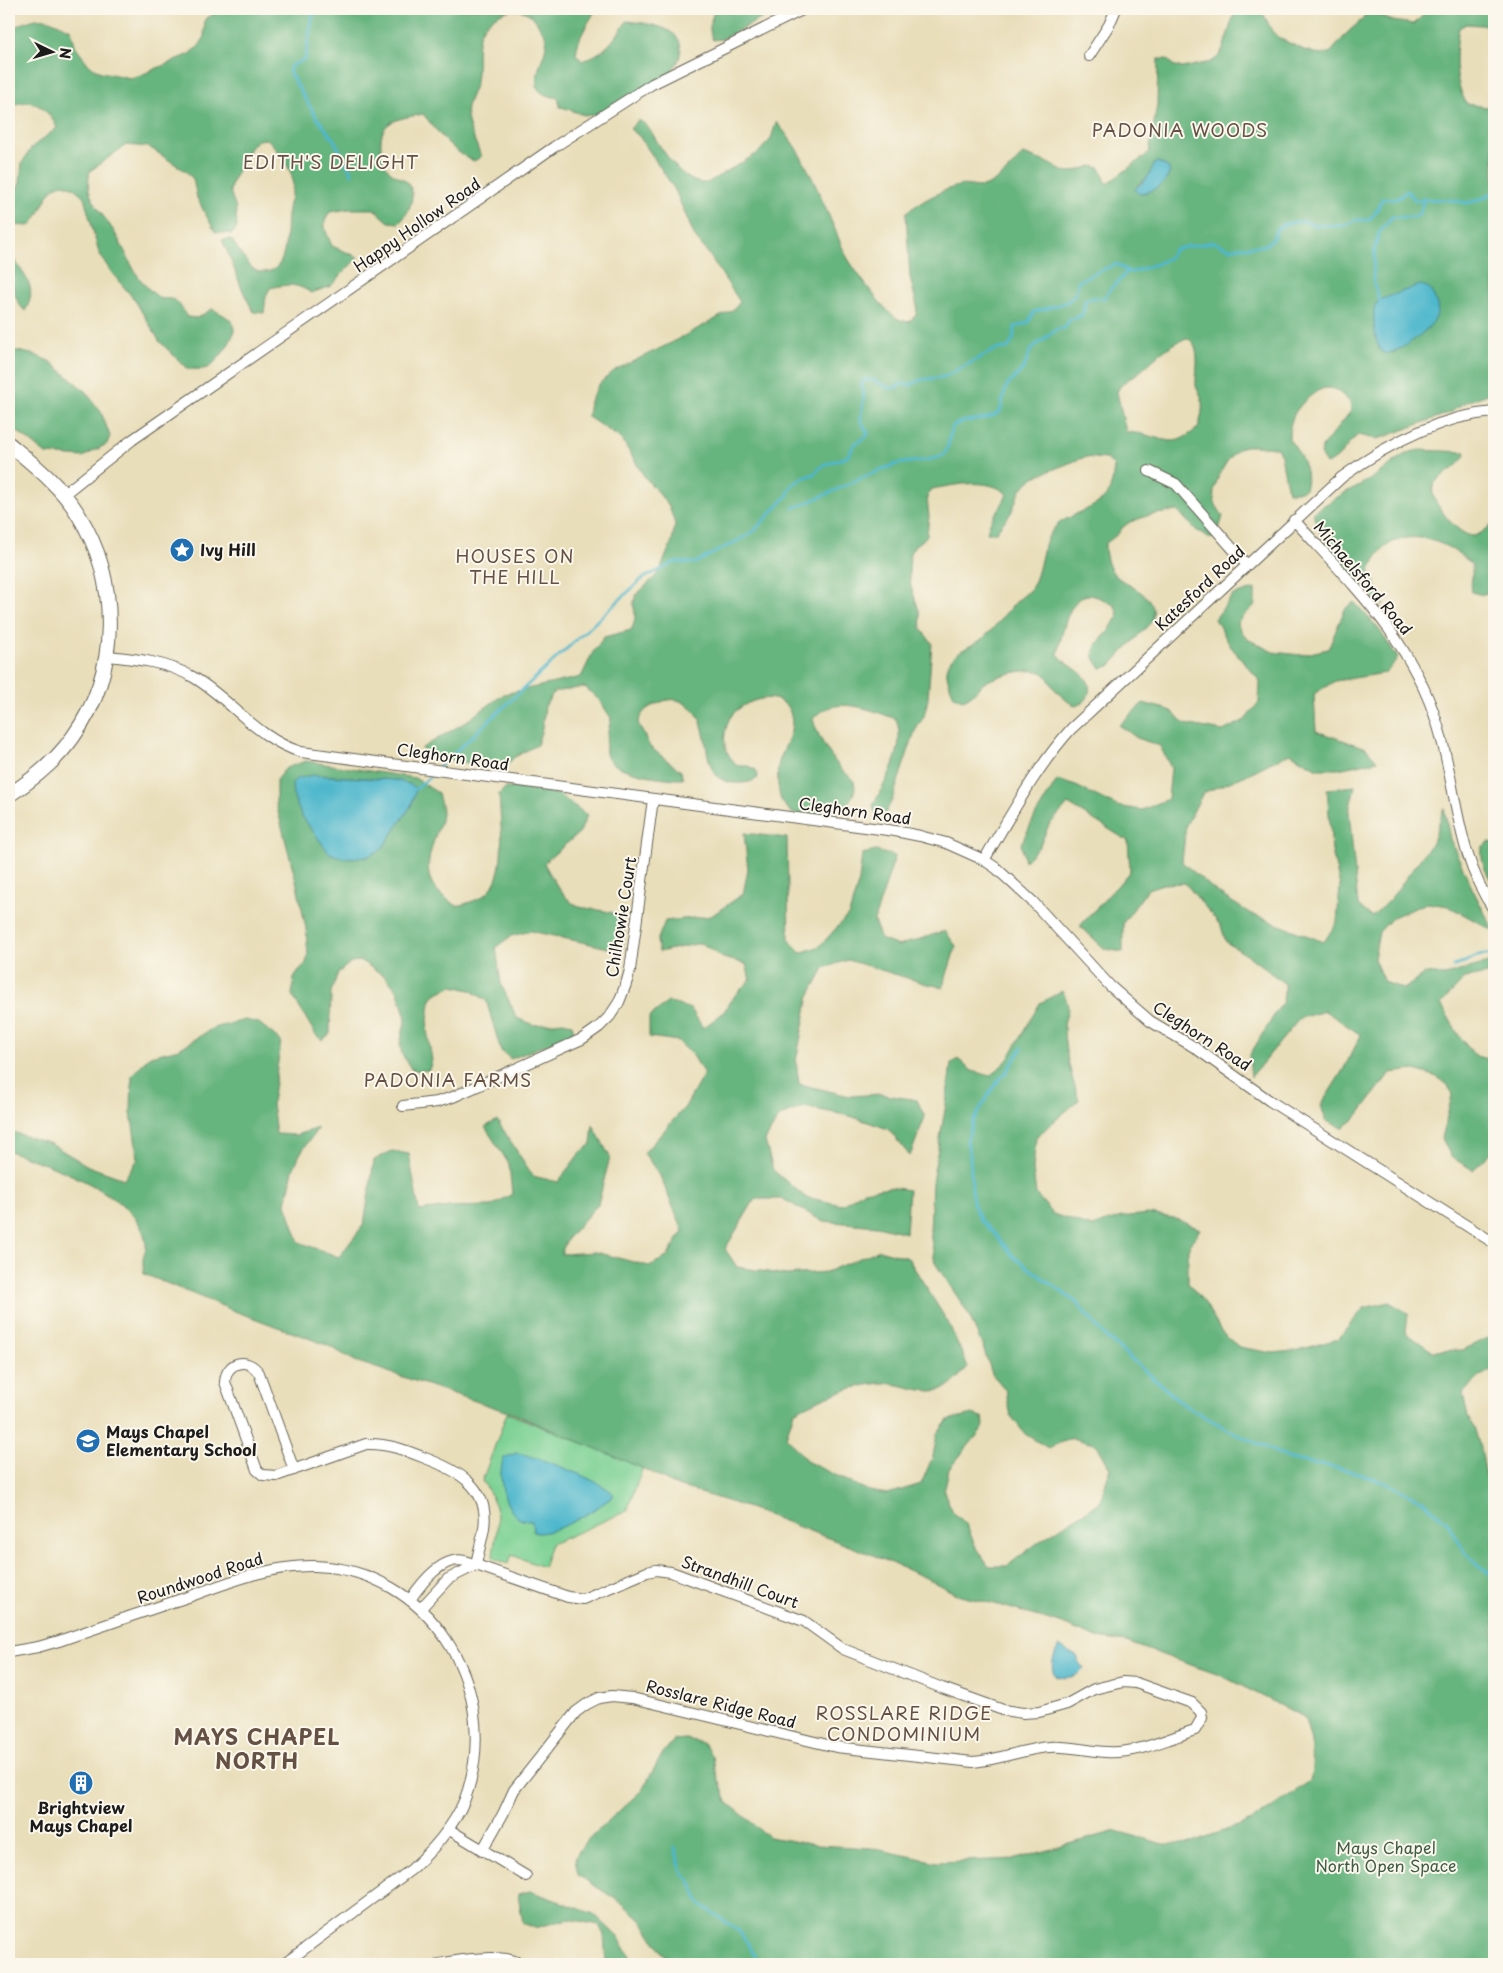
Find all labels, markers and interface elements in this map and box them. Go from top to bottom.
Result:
north arrow [28,28,78,78]
text: N [55,47,76,60]
district label: PADONIA WOODS [1092,116,1268,143]
district label: EDITH'S DELIGHT [243,148,419,175]
street label: Happy Hollow Road [348,171,485,277]
street label: Michaelsford Road [1309,515,1419,640]
place icon: Ivy Hill [169,537,195,563]
place label: Ivy Hill [200,537,255,561]
street label: Katesford Road [1149,539,1250,635]
district label: HOUSES ON THE HILL [456,542,574,590]
street label: Cleghorn Road [395,736,511,776]
street label: Cleghorn Road [797,790,913,830]
street label: Chilhowie Court [599,854,641,979]
street label: Cleghorn Road [1149,994,1257,1076]
district label: PADONIA FARMS [364,1066,532,1093]
place label: Mays Chapel Elementary School [106,1419,257,1461]
school or university icon: Mays Chapel Elementary School [75,1428,101,1454]
street label: Roundwood Road [134,1545,266,1609]
street label: Strandhill Court [678,1549,803,1614]
street label: Rosslare Ridge Road [644,1673,799,1733]
district label: ROSSLARE RIDGE CONDOMINIUM [816,1699,992,1747]
district label: MAYS CHAPEL NORTH [174,1720,340,1776]
building icon: Brightview Mays Chapel [68,1770,94,1796]
place label: Brightview Mays Chapel [30,1795,132,1837]
park label: Mays Chapel North Open Space [1315,1835,1457,1877]

